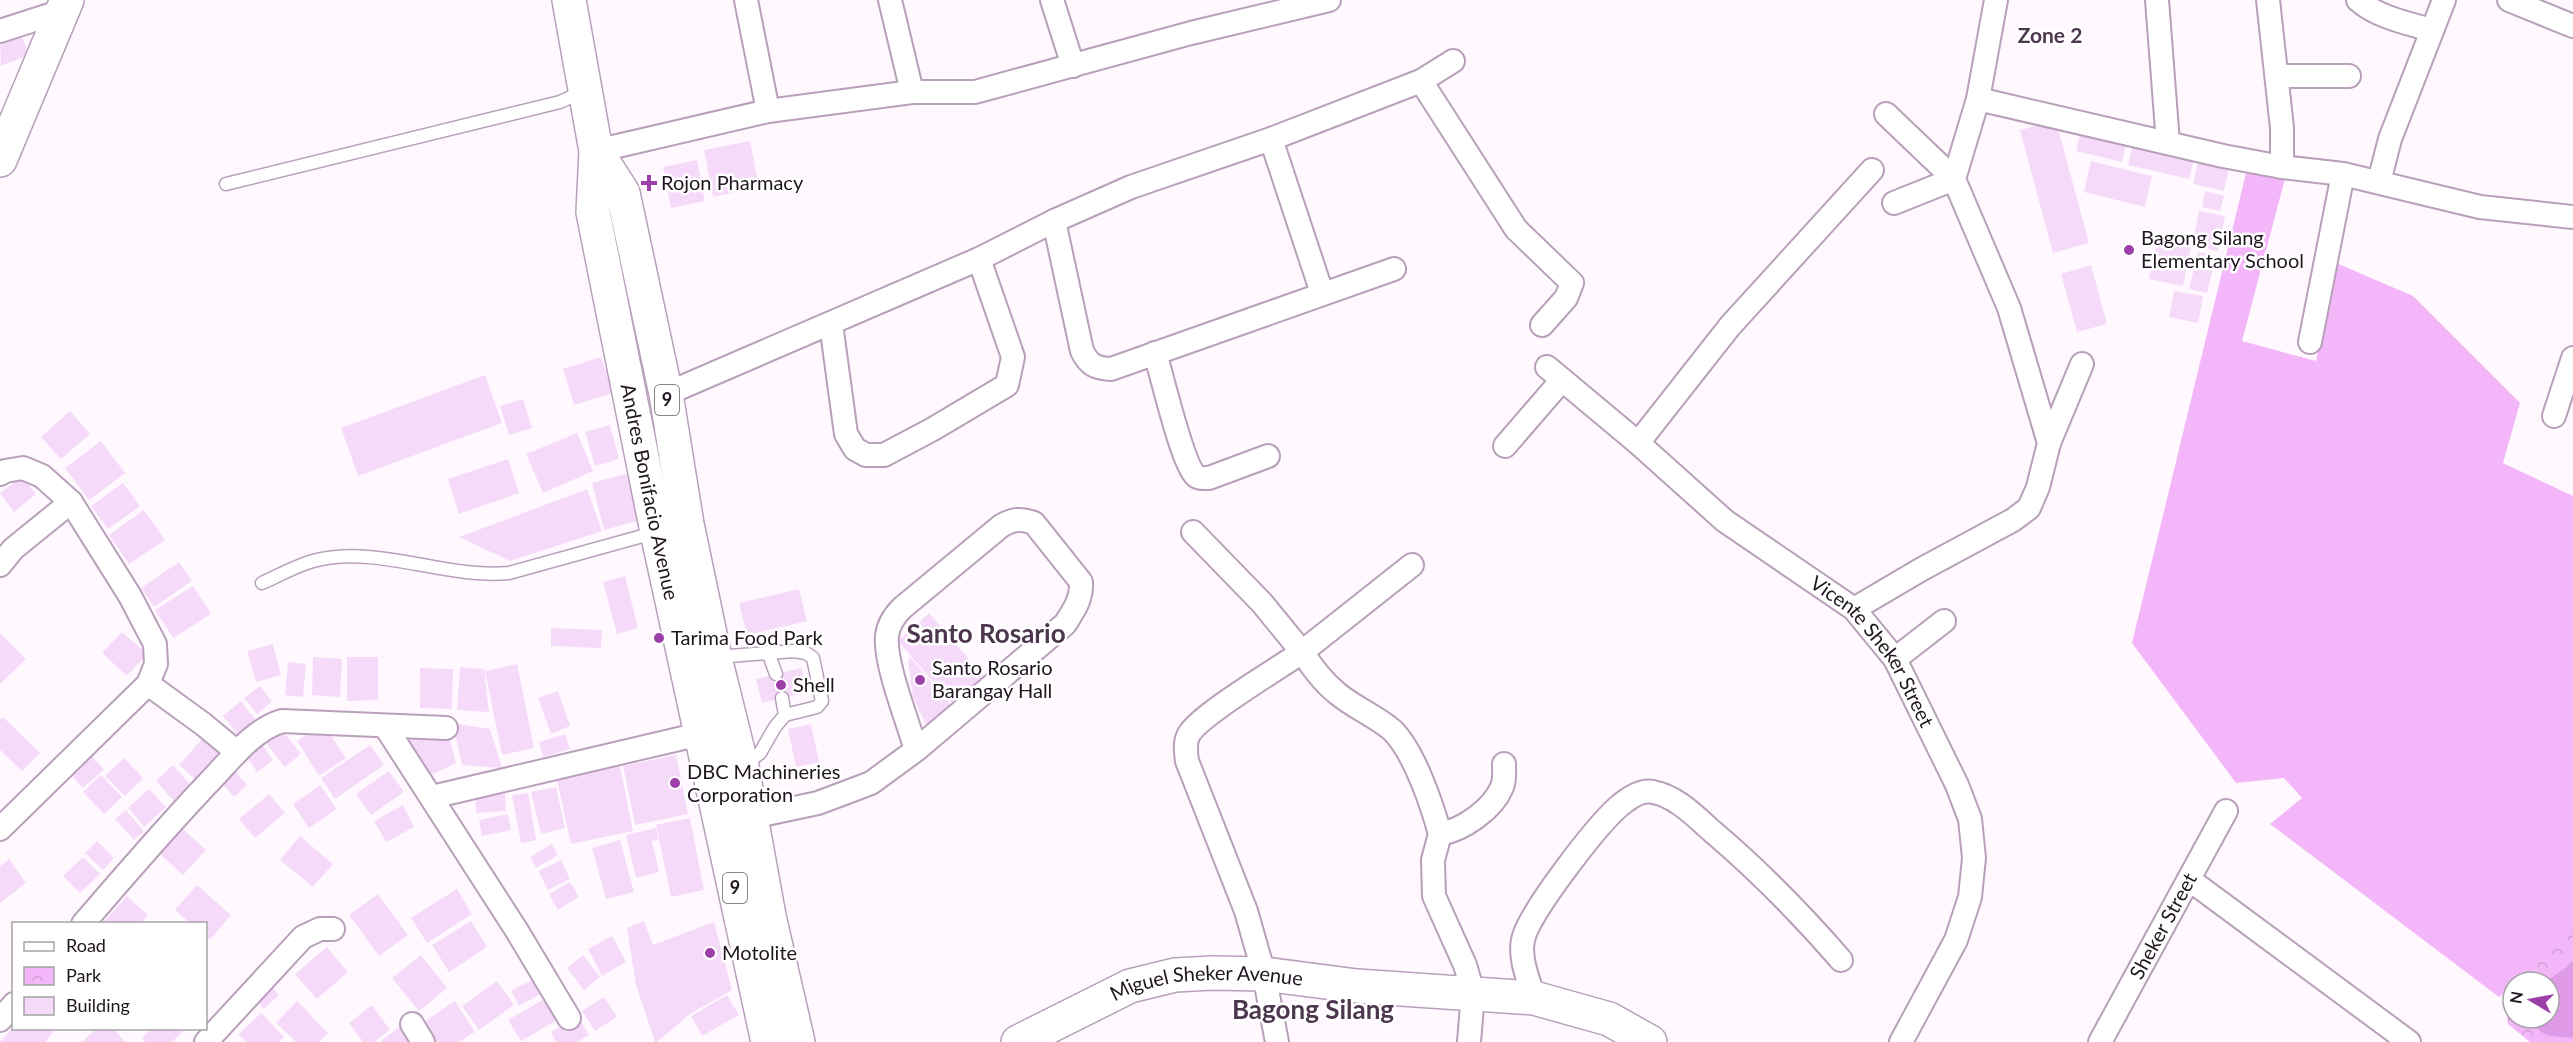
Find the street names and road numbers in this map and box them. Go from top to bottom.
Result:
street label: Andres Bonifacio Avenue [617,381,684,602]
road number: 9 [655,385,679,415]
street label: Vicente Sheker Street [1806,570,1940,731]
street label: Sheker Street [2124,868,2201,983]
road number: 9 [723,873,747,903]
street label: Miguel Sheker Avenue [1105,960,1304,1005]

